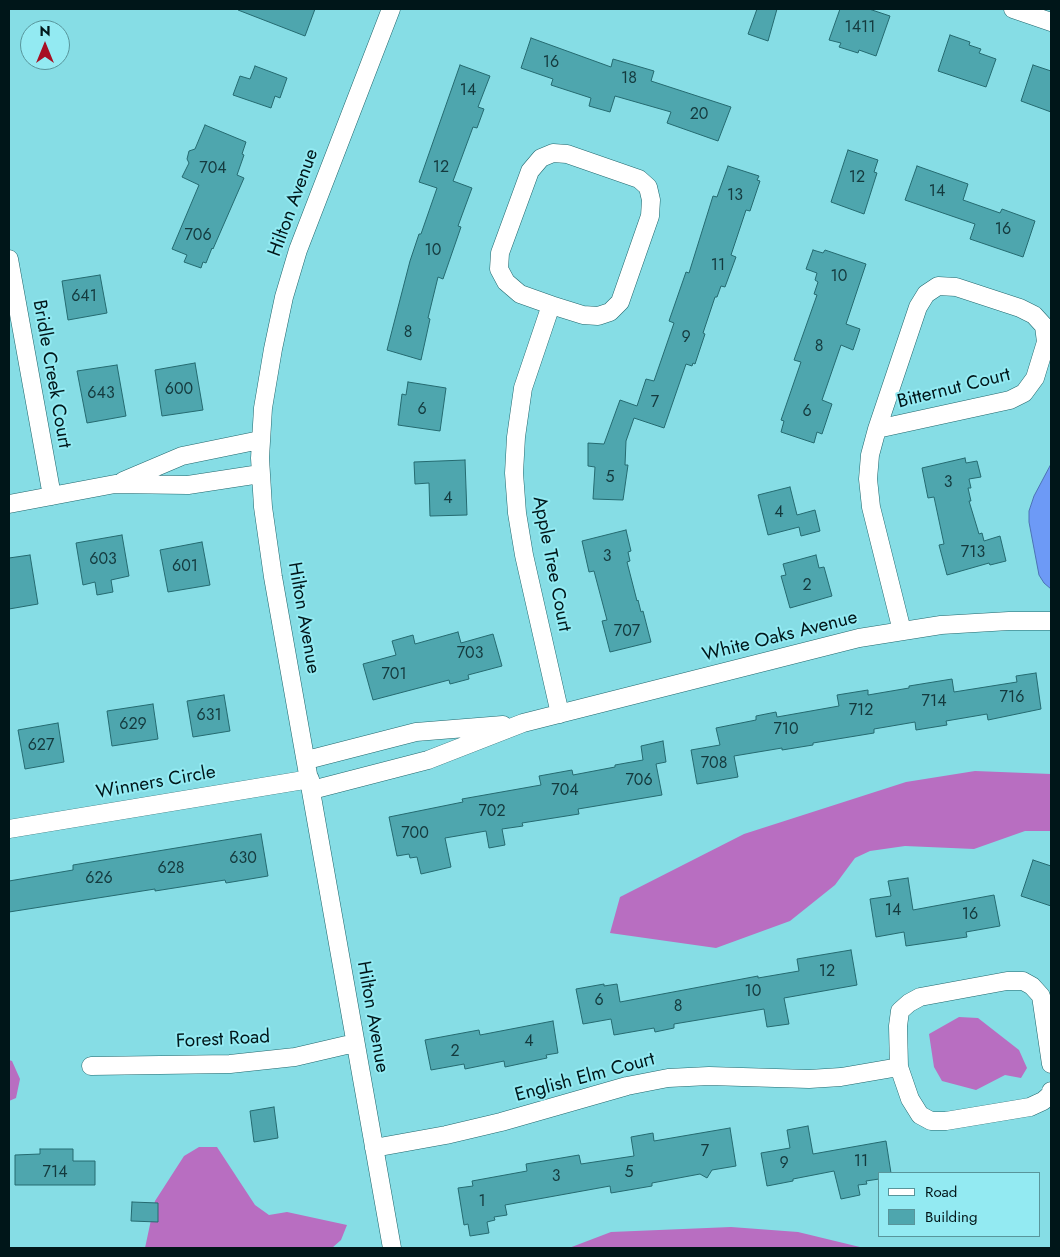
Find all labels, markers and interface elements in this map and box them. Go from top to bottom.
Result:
house number: 1411 [845,18,875,38]
north arrow [20,20,70,70]
text: N [39,21,51,41]
house number: 16 [543,53,559,73]
house number: 18 [621,69,637,89]
house number: 14 [460,81,476,101]
house number: 20 [690,105,708,125]
street label: Hilton Avenue [264,146,324,260]
house number: 12 [433,158,449,178]
house number: 704 [199,159,227,179]
house number: 12 [849,168,865,188]
house number: 14 [929,182,945,202]
house number: 13 [727,186,743,206]
house number: 16 [995,220,1011,240]
house number: 706 [184,226,212,246]
house number: 10 [425,241,441,261]
house number: 11 [711,256,725,276]
house number: 10 [831,267,847,287]
house number: 641 [71,287,97,307]
street label: Bridle Creek Court [27,298,75,450]
house number: 8 [404,323,412,343]
house number: 9 [681,328,691,348]
house number: 8 [815,337,823,357]
street label: Bitternut Court [895,364,1013,414]
house number: 600 [165,380,193,400]
house number: 643 [87,384,115,404]
house number: 7 [651,393,659,413]
house number: 6 [417,400,427,420]
house number: 6 [802,402,812,422]
house number: 5 [605,468,615,488]
house number: 3 [944,473,952,493]
house number: 4 [443,489,453,509]
street label: Apple Tree Court [527,494,575,634]
house number: 4 [774,503,784,523]
house number: 713 [961,543,985,563]
house number: 3 [603,547,611,567]
house number: 603 [89,550,117,570]
house number: 601 [172,557,198,577]
street label: Hilton Avenue [282,561,324,675]
house number: 2 [802,576,812,596]
street label: White Oaks Avenue [700,607,860,667]
house number: 707 [614,622,640,642]
house number: 703 [457,644,483,664]
house number: 701 [381,665,407,685]
house number: 716 [1000,688,1024,708]
house number: 714 [922,692,946,712]
house number: 712 [849,701,873,721]
house number: 631 [196,706,222,726]
house number: 629 [119,715,147,735]
house number: 710 [773,720,799,740]
house number: 627 [28,736,54,756]
house number: 708 [701,754,727,774]
street label: Winners Circle [95,761,217,805]
house number: 706 [625,771,653,791]
house number: 704 [551,781,579,801]
house number: 702 [478,802,506,822]
house number: 700 [401,824,429,844]
house number: 630 [229,849,257,869]
house number: 628 [157,859,185,879]
house number: 626 [85,869,113,889]
house number: 14 [885,901,901,921]
house number: 16 [962,905,978,925]
street label: Hilton Avenue [351,960,393,1074]
house number: 12 [819,962,835,982]
house number: 10 [745,982,761,1002]
house number: 6 [594,991,604,1011]
house number: 8 [674,997,682,1017]
street label: Forest Road [175,1026,271,1054]
house number: 4 [524,1032,534,1052]
house number: 2 [450,1042,460,1062]
street label: English Elm Court [513,1048,657,1108]
house number: 7 [701,1142,709,1162]
house number: 11 [854,1152,868,1172]
house number: 9 [779,1154,789,1174]
house number: 714 [43,1163,67,1183]
house number: 5 [624,1163,634,1183]
house number: 3 [552,1167,560,1187]
legend [878,1172,1040,1237]
text: Road [925,1181,957,1203]
house number: 1 [478,1192,486,1212]
text: Building [925,1206,977,1228]

